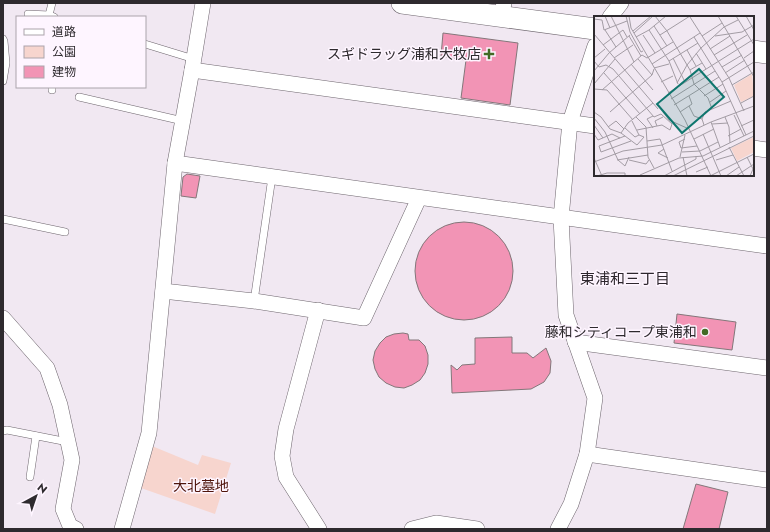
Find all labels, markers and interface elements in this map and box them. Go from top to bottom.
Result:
legend [16,16,146,88]
inset map [594,16,754,176]
text: 道路 [52,23,76,41]
text: 公園 [52,43,76,61]
place label: スギドラッグ浦和大牧店 [327,44,481,64]
marker: スギドラッグ浦和大牧店 [484,49,494,59]
text: 建物 [52,63,76,81]
district label: 東浦和三丁目 [580,268,670,290]
place label: 藤和シティコープ東浦和 [545,322,697,342]
marker: 藤和シティコープ東浦和 [700,327,710,337]
north arrow [16,476,56,516]
park label: 大北墓地 [173,476,229,496]
text: N [34,479,51,497]

